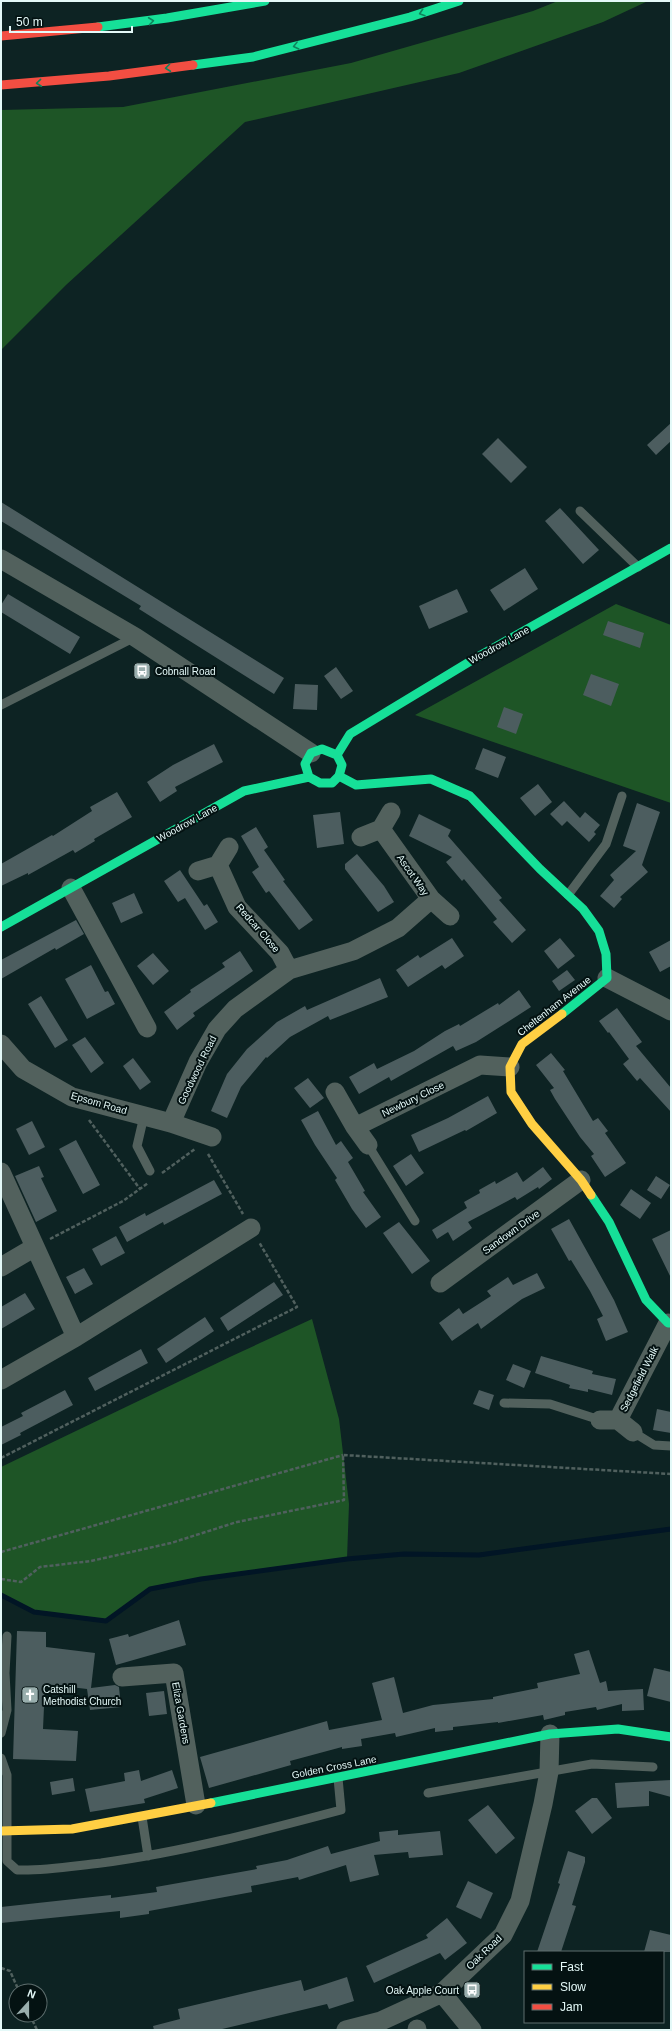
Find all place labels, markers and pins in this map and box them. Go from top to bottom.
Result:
bus stop icon: Cobnall Road [132,661,152,681]
place label: Cobnall Road [155,666,216,677]
place label: Catshill Methodist Church [43,1684,121,1707]
church icon: Catshill Methodist Church [20,1685,40,1705]
bus stop icon: Oak Apple Court [462,1980,482,2000]
place label: Oak Apple Court [386,1985,459,1996]

